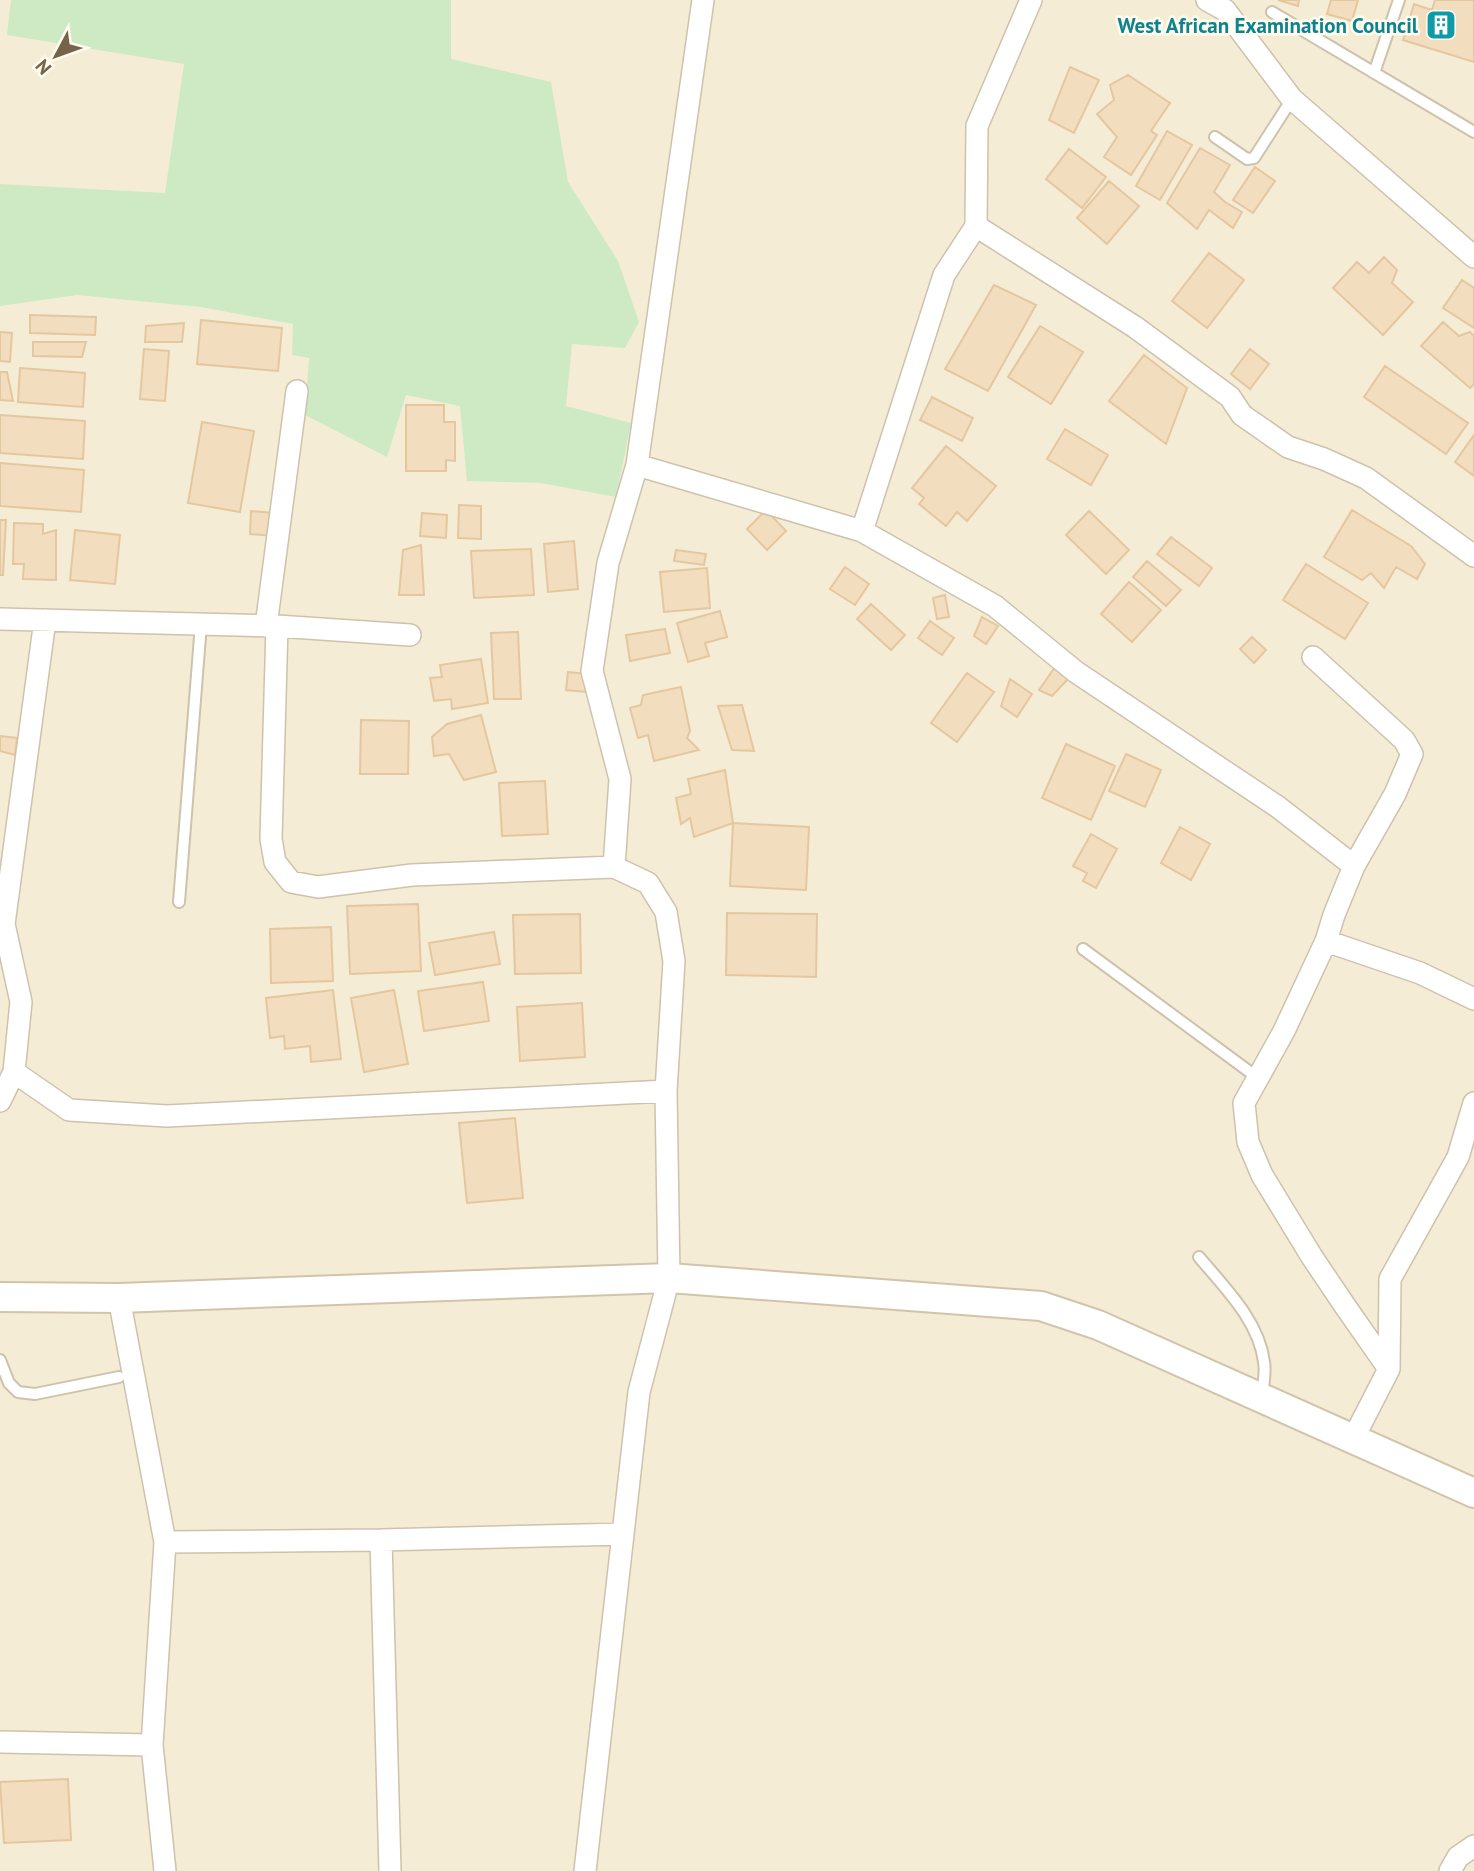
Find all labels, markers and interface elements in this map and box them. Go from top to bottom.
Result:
building icon: West African Examination Council [1424,8,1458,42]
place label: West African Examination Council [1117,12,1419,39]
north arrow [21,21,91,91]
text: N [30,55,56,80]

